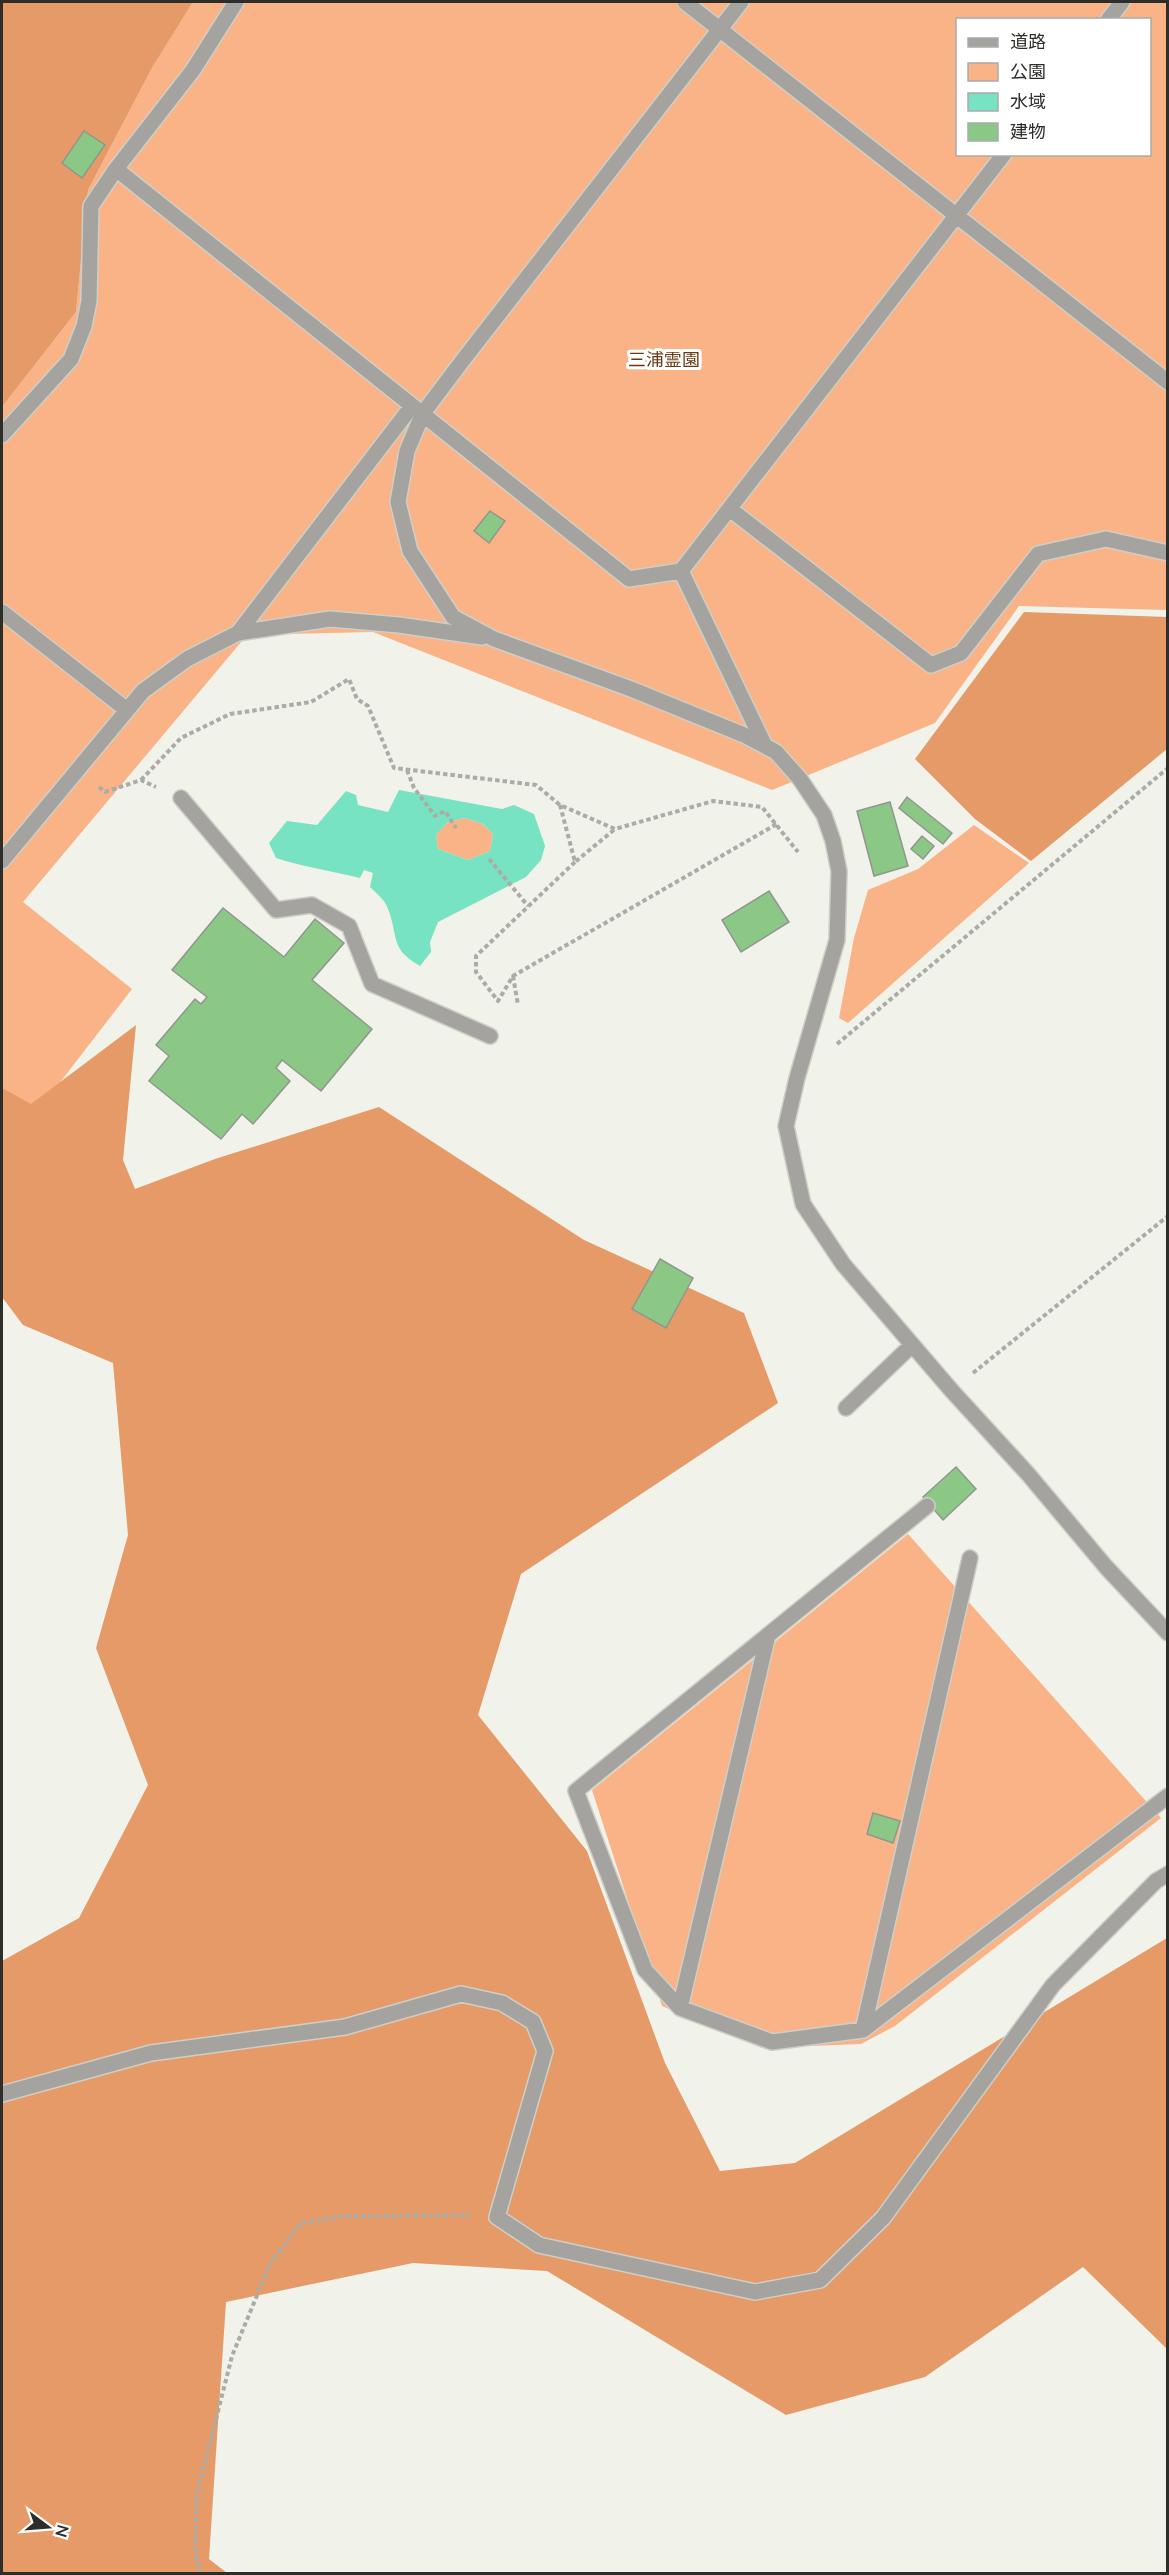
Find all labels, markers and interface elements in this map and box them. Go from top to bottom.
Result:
legend [956,18,1151,156]
text: 道路 [1010,30,1046,54]
text: 公園 [1010,60,1046,84]
text: 水域 [1010,90,1046,114]
text: 建物 [1010,120,1046,144]
park label: 三浦霊園 [628,348,700,372]
north arrow [18,2497,78,2557]
text: N [49,2522,74,2540]

